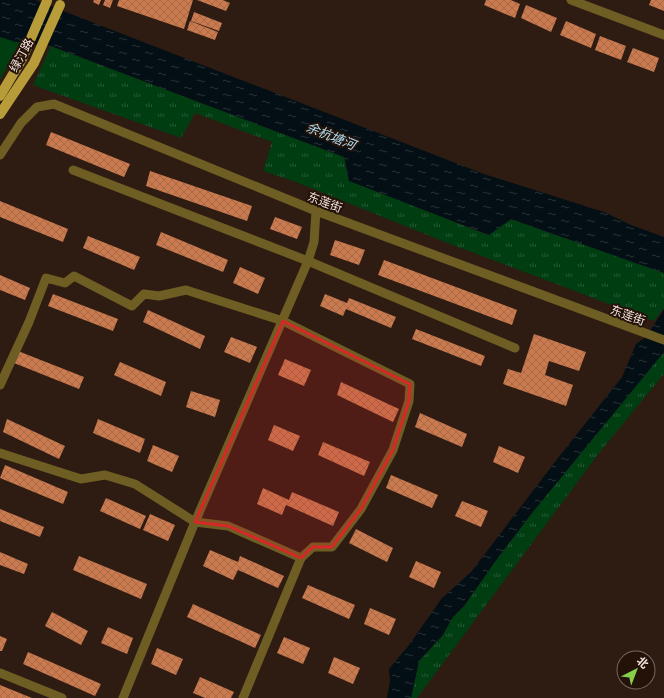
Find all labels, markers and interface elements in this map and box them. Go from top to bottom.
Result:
street label: 绿汀路 [6,36,36,74]
water label: 余杭塘河 [304,118,361,155]
street label: 东莲街 [306,189,344,215]
street label: 东莲街 [609,302,647,328]
north arrow [616,650,656,690]
text: 北 [634,654,651,671]

